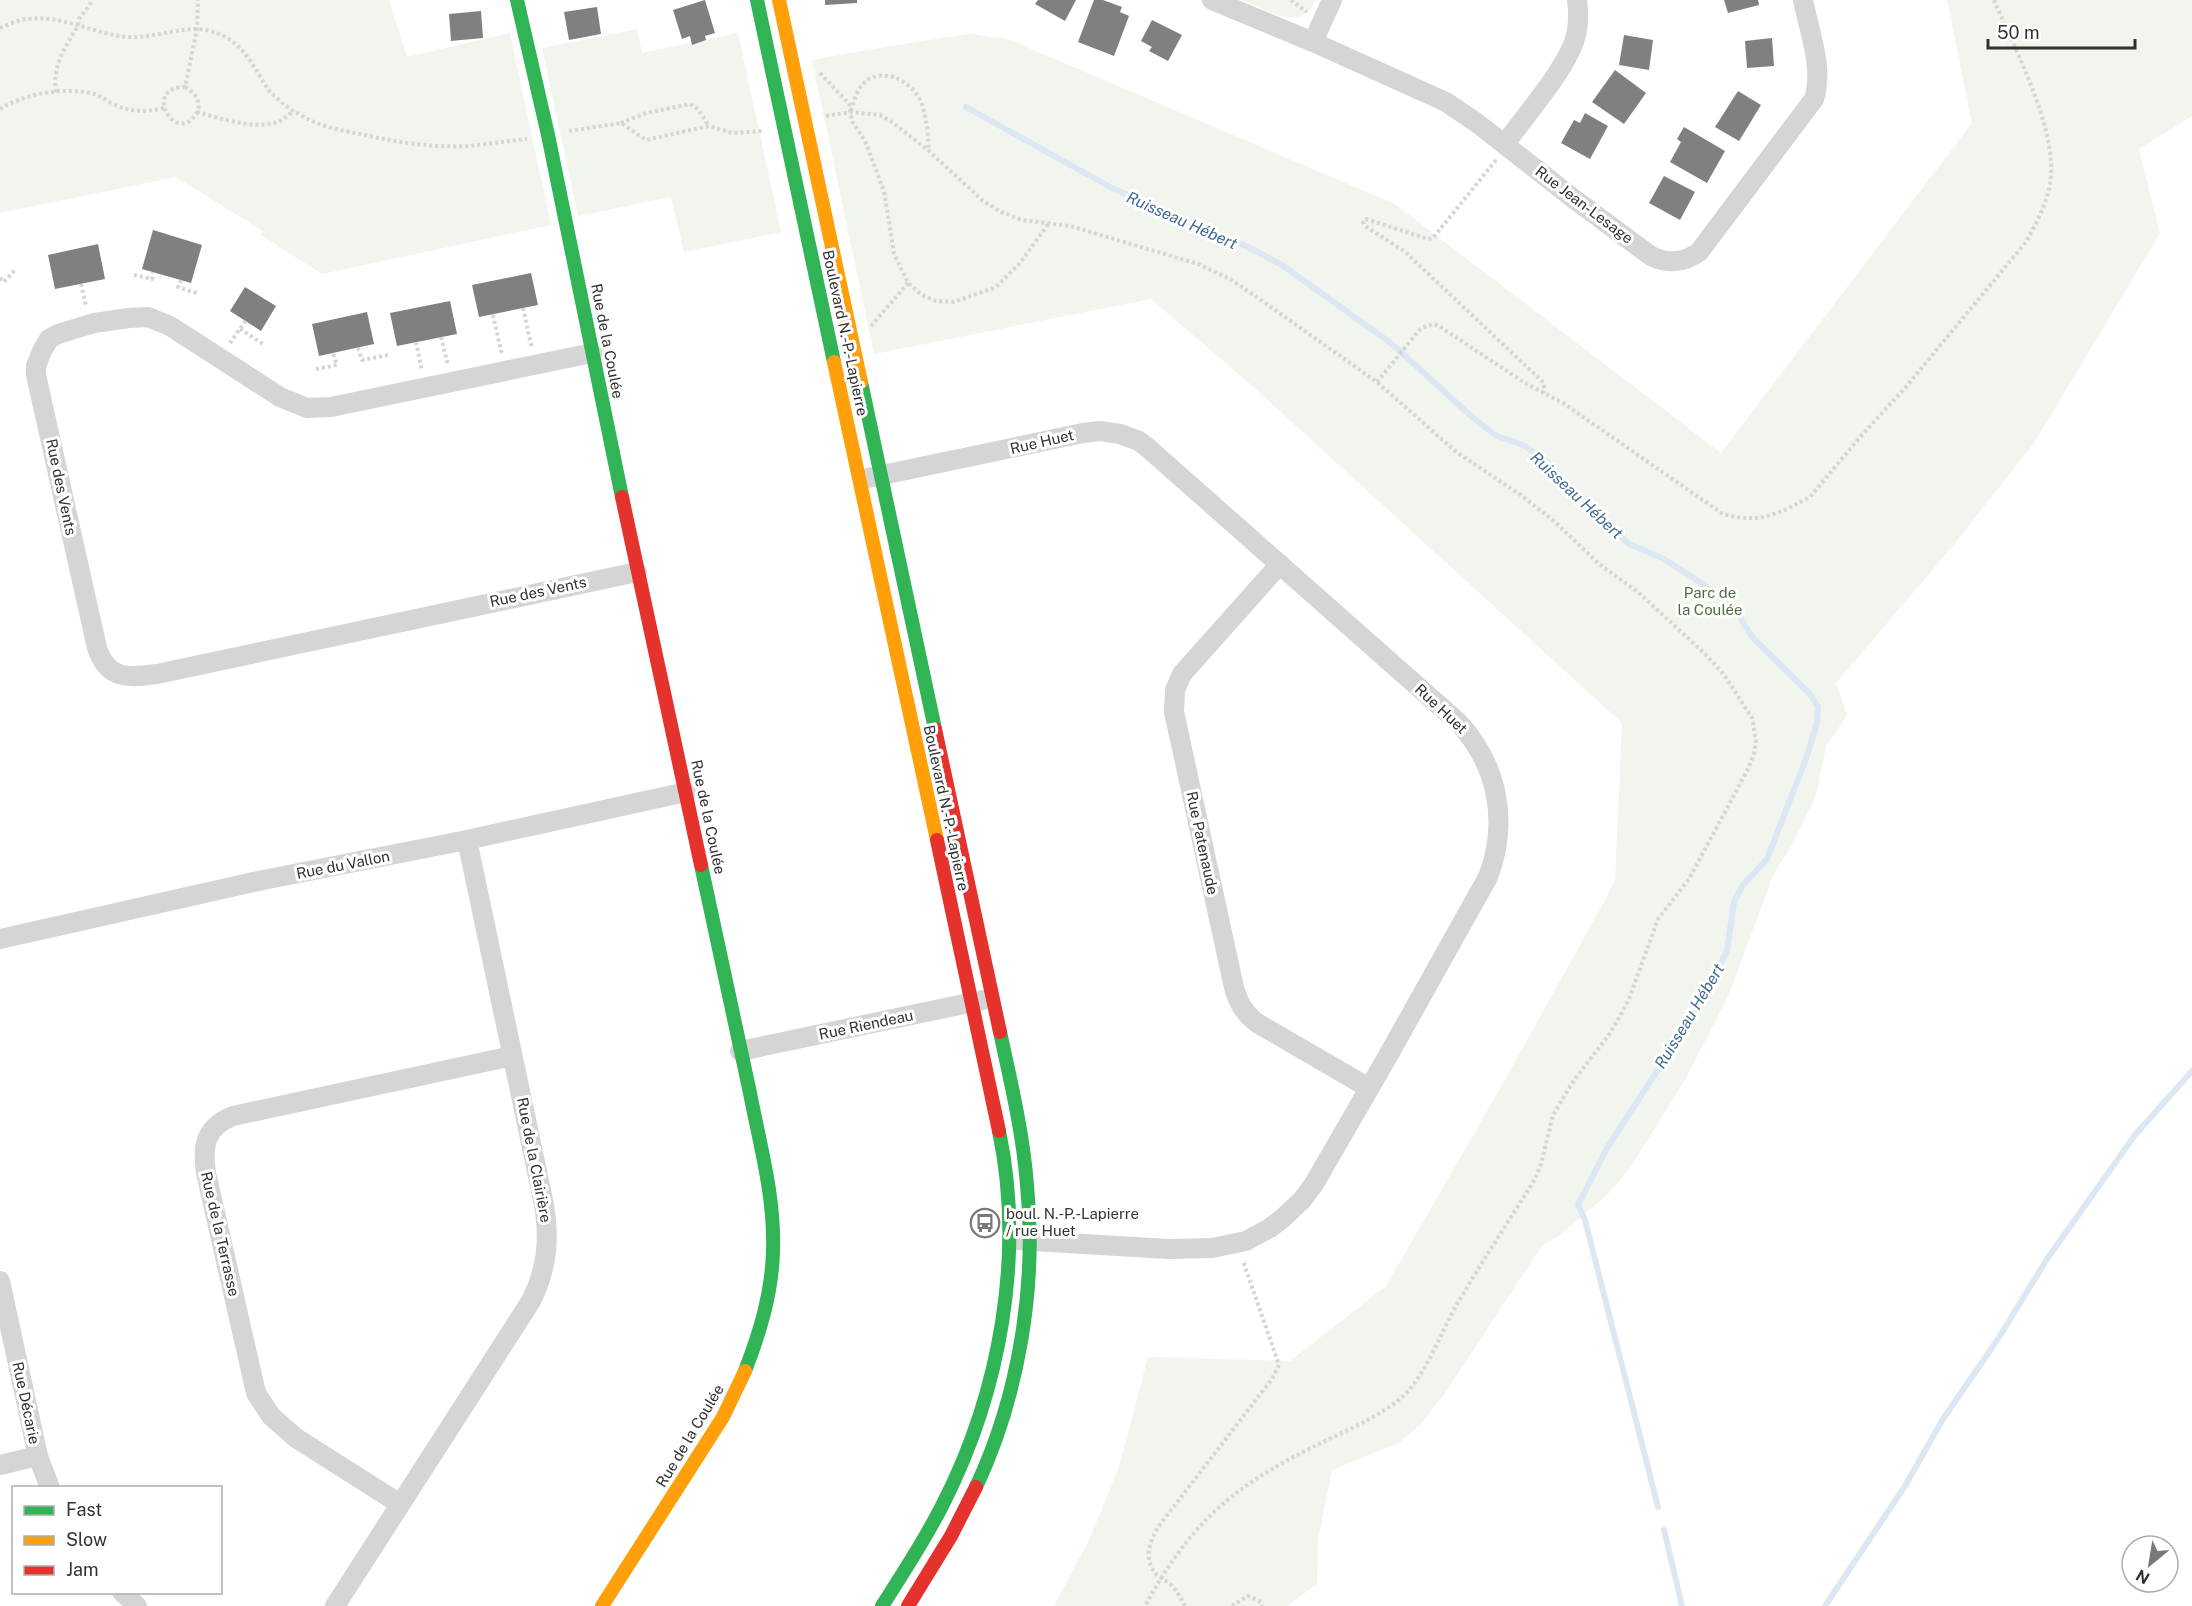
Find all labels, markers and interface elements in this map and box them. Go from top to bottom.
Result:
scale bar [1988,12,2135,50]
text: 50 m [1997,22,2040,43]
street label: Rue Jean-Lesage [1532,162,1637,247]
water label: Ruisseau Hébert [1124,188,1240,253]
street label: Boulevard N.-P.-Lapierre [820,248,871,417]
street label: Rue de la Coulée [588,282,627,400]
street label: Rue Huet [1008,426,1076,457]
street label: Rue des Vents [43,437,80,537]
water label: Ruisseau Hébert [1527,448,1627,543]
street label: Rue des Vents [488,573,588,610]
park label: Parc de la Coulée [1677,584,1743,618]
street label: Rue Huet [1412,680,1471,737]
street label: Boulevard N.-P.-Lapierre [921,723,972,892]
street label: Rue de la Coulée [688,758,729,876]
street label: Rue Patenaude [1183,790,1222,896]
street label: Rue du Vallon [295,847,391,882]
water label: Ruisseau Hébert [1651,960,1728,1072]
street label: Rue Riendeau [817,1006,915,1043]
street label: Rue de la Clairière [514,1096,555,1224]
street label: Rue de la Terrasse [198,1170,243,1298]
place label: boul. N.-P.-Lapierre / rue Huet [1006,1205,1139,1239]
bus stop icon: boul. N.-P.-Lapierre / rue Huet [969,1207,1001,1239]
street label: Rue Décarie [9,1360,44,1446]
street label: Rue de la Coulée [652,1381,727,1490]
legend [12,1486,222,1594]
text: Fast [66,1499,102,1520]
text: Slow [66,1529,107,1550]
north arrow [2120,1534,2180,1594]
text: Jam [66,1559,99,1580]
text: N [2133,1565,2153,1588]

